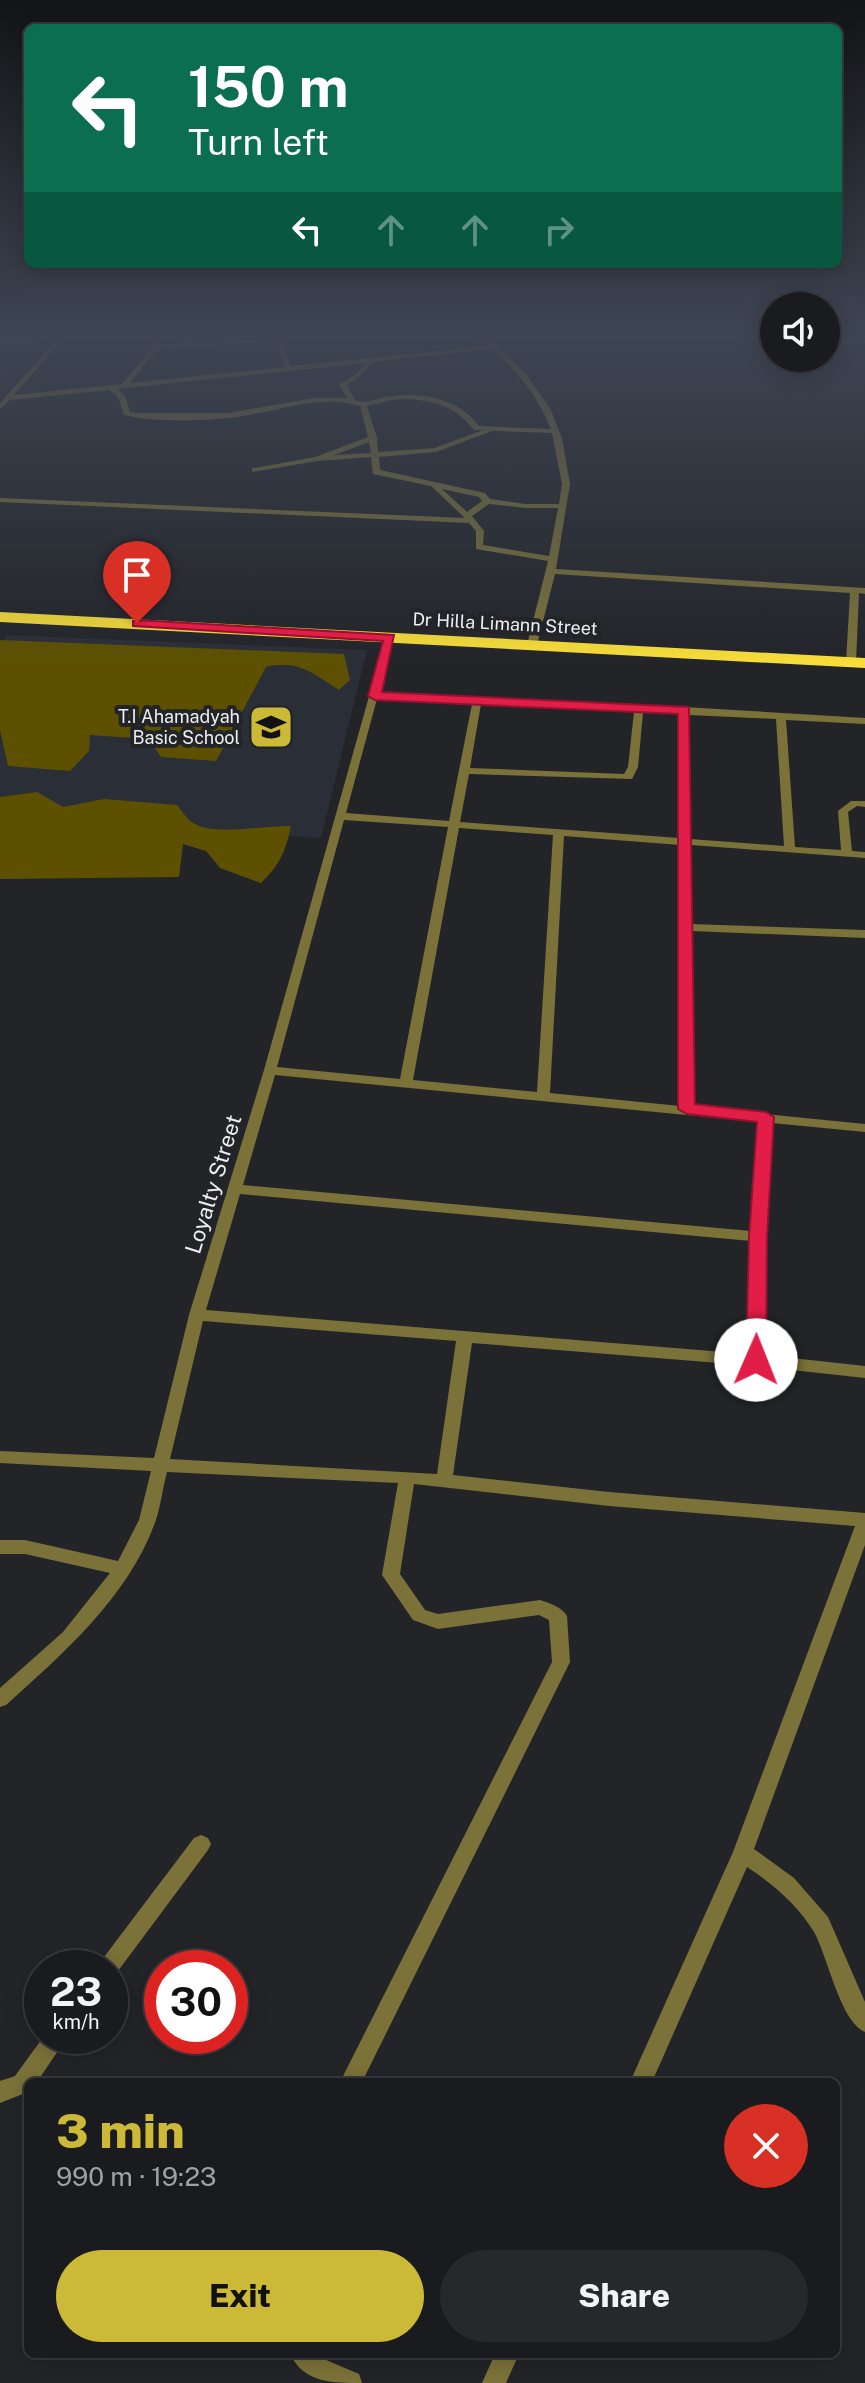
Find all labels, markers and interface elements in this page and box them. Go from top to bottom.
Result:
text: 150 m [188,54,349,120]
icon: left [56,56,160,160]
text: Turn left [188,121,329,163]
icon: left [285,208,329,252]
icon: ahead [369,208,413,252]
icon: ahead [453,208,497,252]
icon: right [537,208,581,252]
map controls [760,292,840,372]
button: sound [760,292,840,372]
pin [103,541,171,623]
icon: arrive [115,553,159,597]
street label: Dr Hilla Limann Street [412,608,598,639]
school or university icon: T.I Ahamadyah Basic School [247,703,295,751]
place label: T.I Ahamadyah Basic School [118,706,240,748]
street label: Loyalty Street [180,1111,246,1257]
position arrow [714,1318,798,1402]
speed limit sign: 30 [144,1950,248,2054]
text: 23 [50,1968,102,2015]
text: km/h [52,2010,100,2034]
text: 3 min [56,2102,185,2159]
button: close [724,2104,808,2188]
text: 990 m · 19:23 [56,2161,216,2192]
button: Exit [56,2250,424,2342]
button: Share [440,2250,808,2342]

